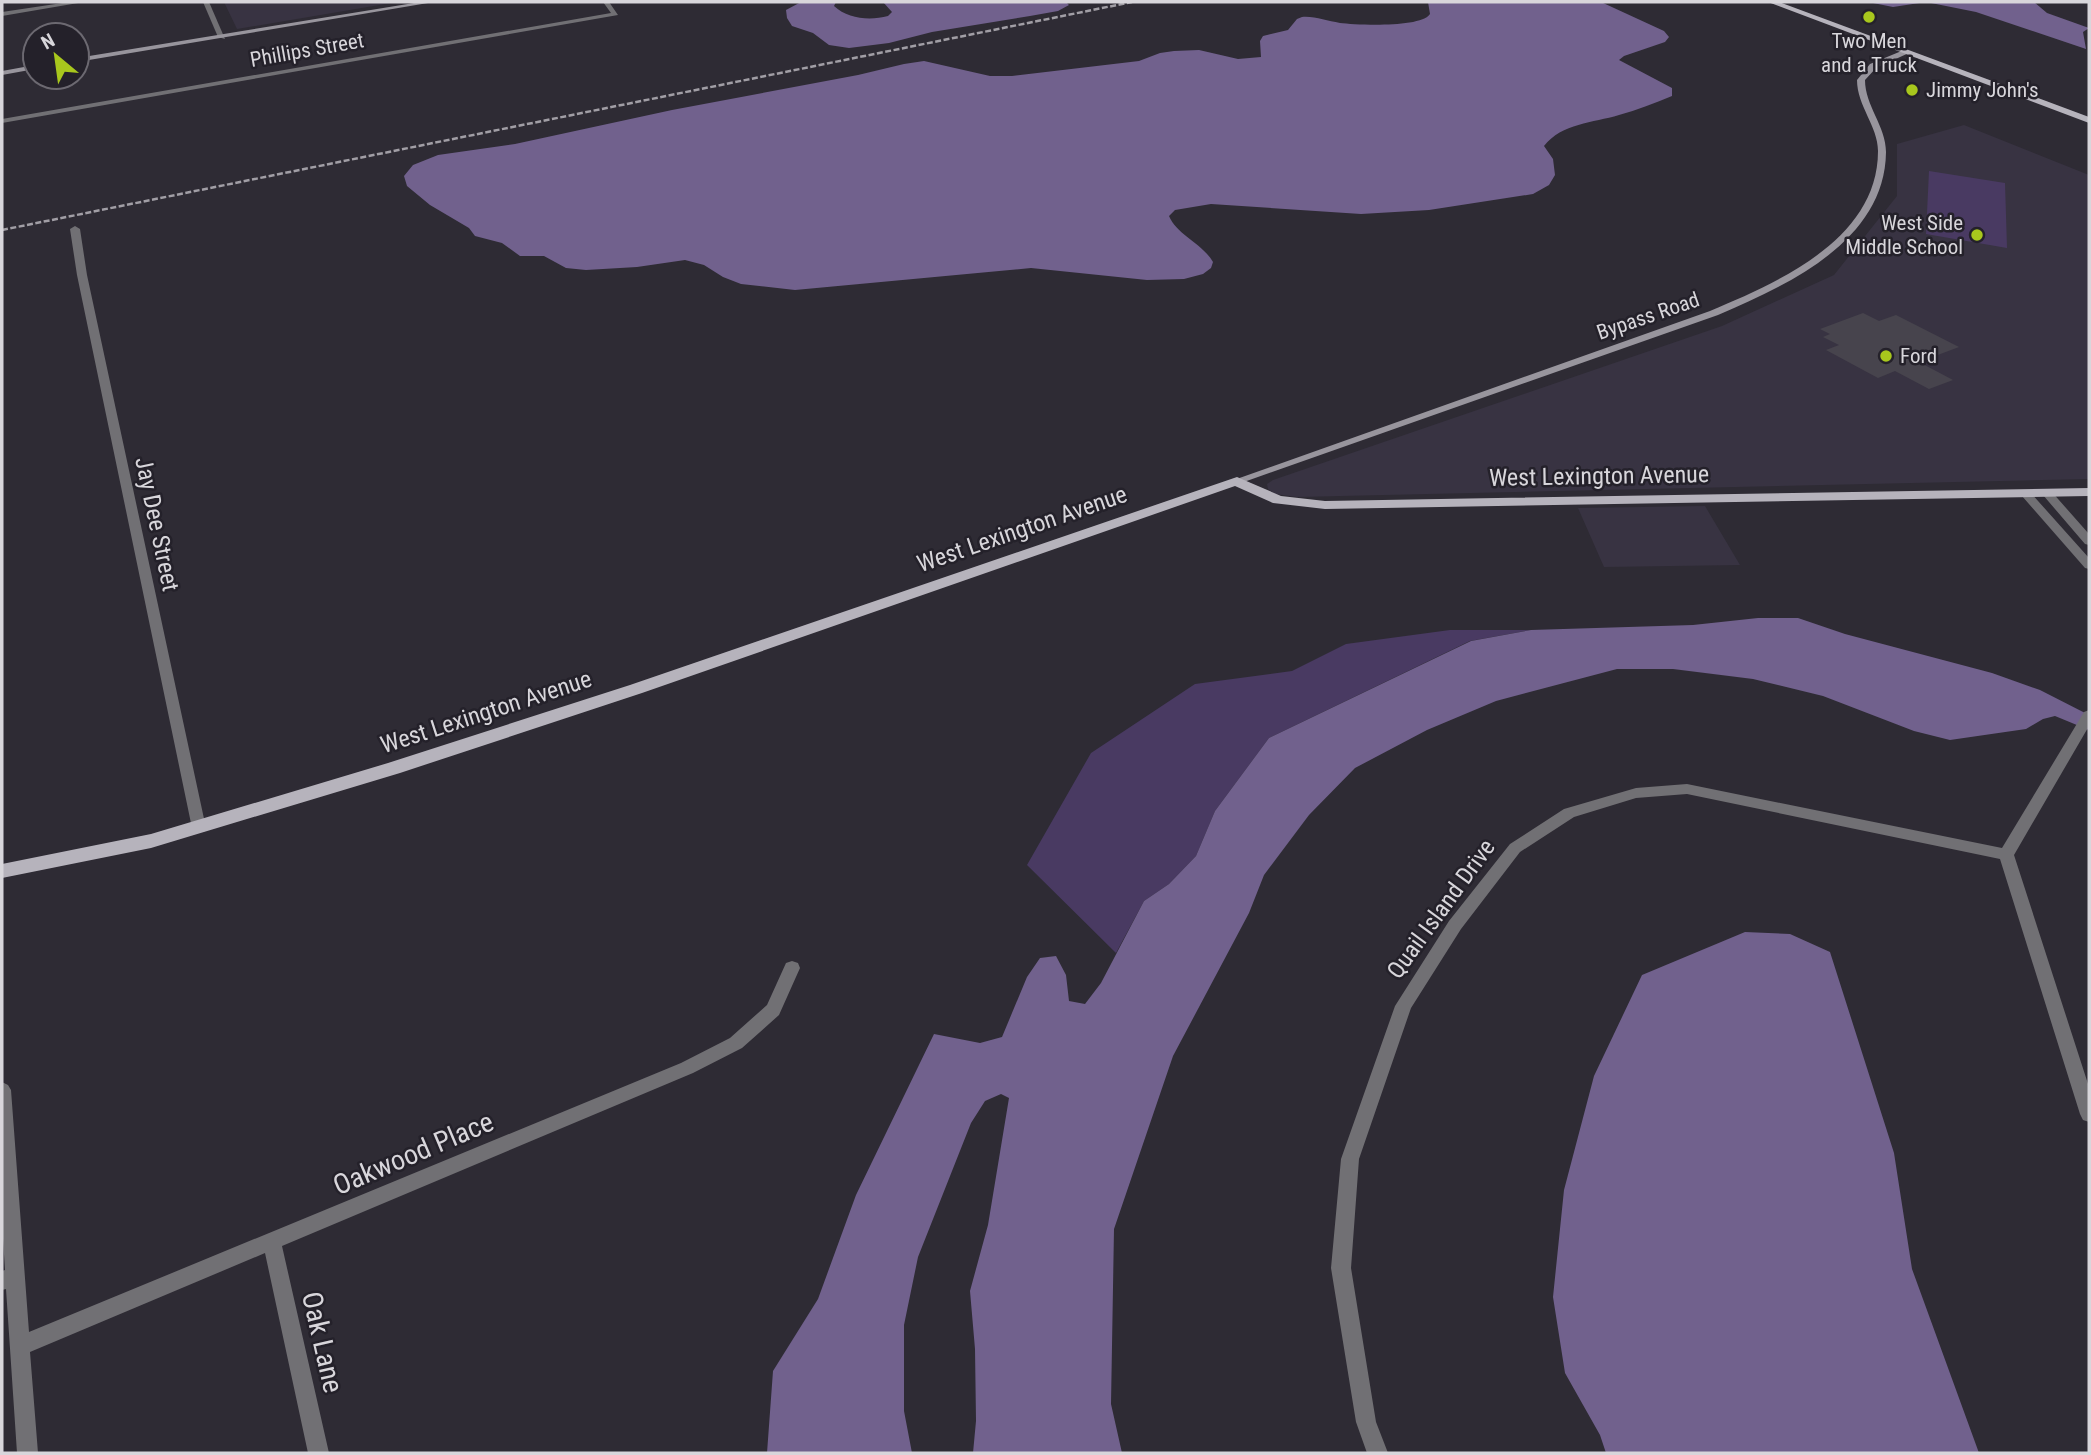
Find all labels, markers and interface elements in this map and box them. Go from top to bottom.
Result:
marker: Two Men and a Truck [1861,9,1877,25]
north arrow [21,21,91,91]
street label: Phillips Street [248,28,366,72]
text: N [37,29,59,54]
place label: Two Men and a Truck [1821,29,1917,77]
place label: Jimmy John's [1926,78,2039,102]
marker: Jimmy John's [1904,82,1920,98]
place label: West Side Middle School [1845,211,1963,259]
marker: West Side Middle School [1969,227,1985,243]
street label: Bypass Road [1594,287,1702,345]
place label: Ford [1900,344,1937,368]
marker: Ford [1878,348,1894,364]
street label: Jay Dee Street [129,454,185,594]
street label: West Lexington Avenue [1489,460,1709,492]
street label: West Lexington Avenue [913,480,1131,578]
street label: West Lexington Avenue [377,665,595,759]
street label: Quail Island Drive [1381,834,1501,984]
street label: Oakwood Place [328,1105,498,1202]
street label: Oak Lane [295,1288,350,1396]

